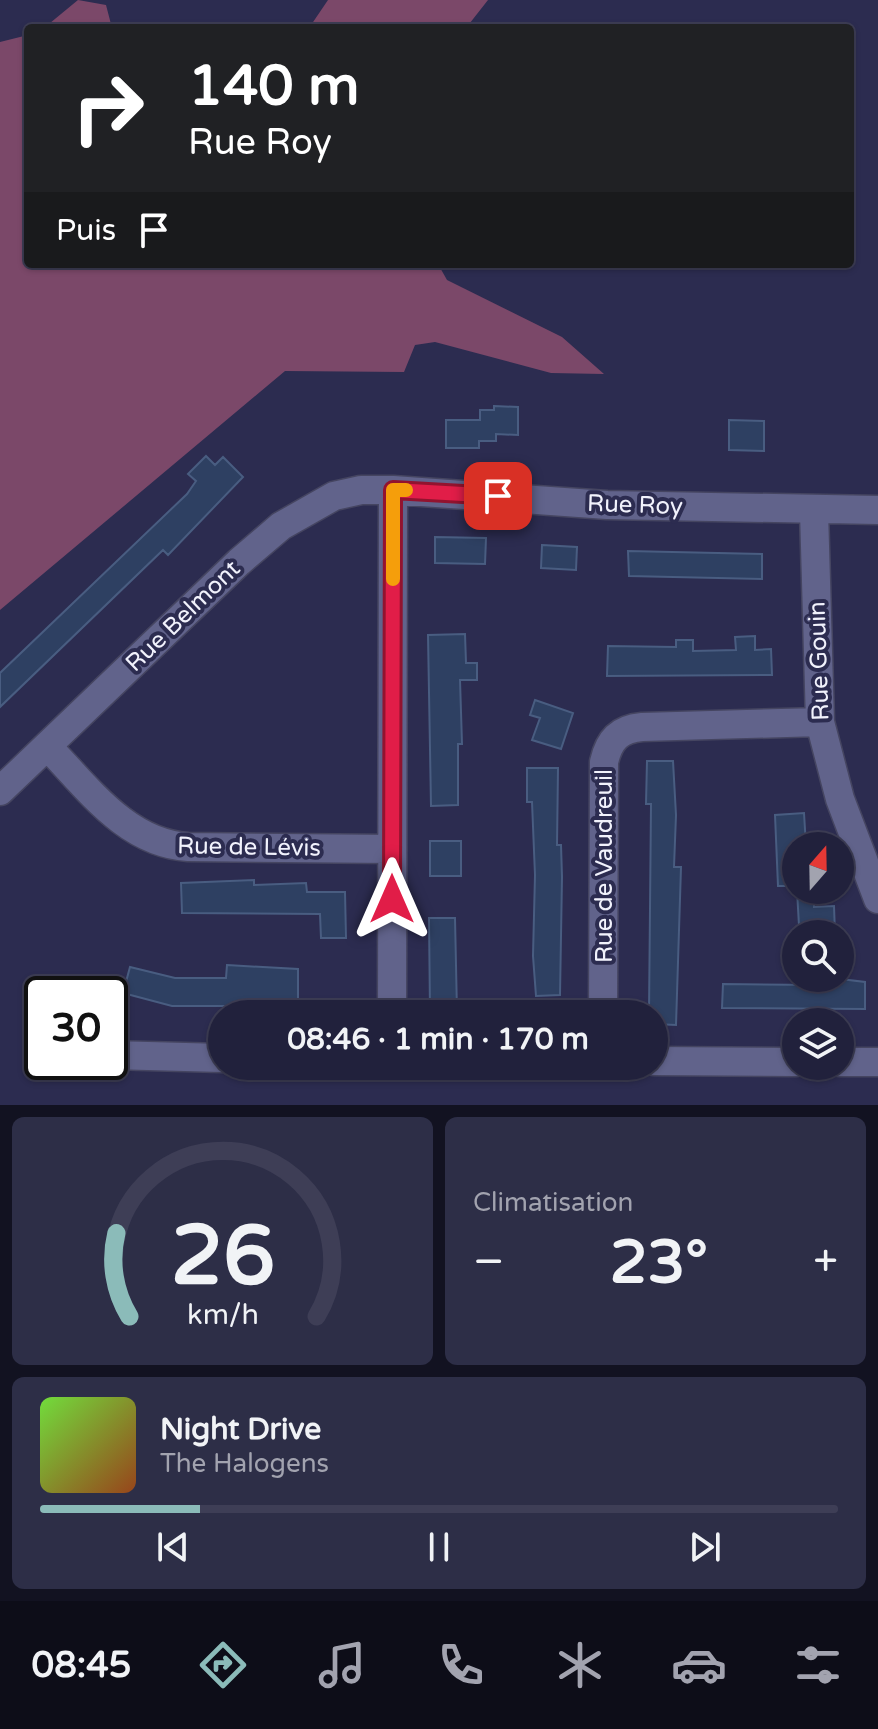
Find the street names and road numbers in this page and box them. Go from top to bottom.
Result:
street label: Rue Roy [587,489,684,521]
street label: Rue Belmont [120,554,246,678]
street label: Rue Gouin [802,601,836,721]
street label: Rue de Vaudreuil [590,769,619,963]
street label: Rue de Lévis [177,831,321,863]

